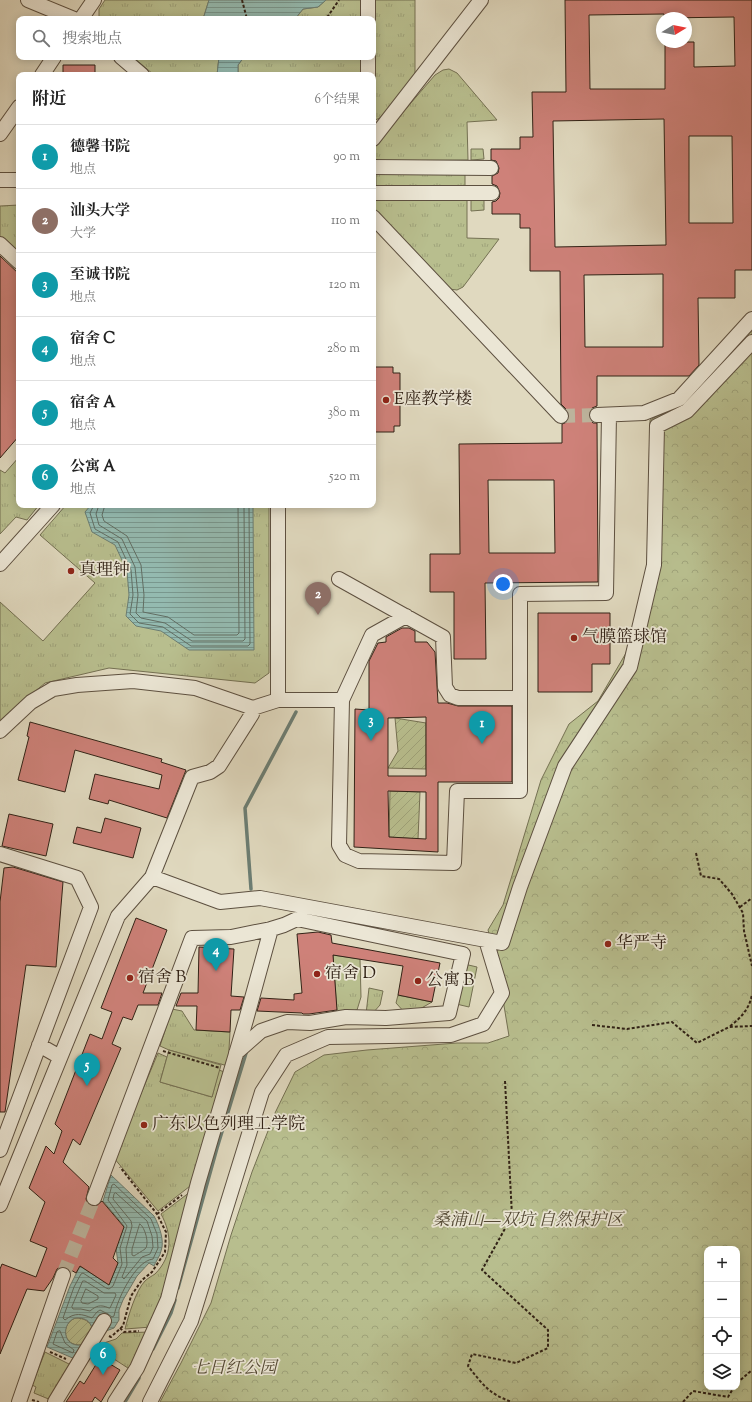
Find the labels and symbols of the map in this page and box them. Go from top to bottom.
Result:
north arrow [656,12,692,48]
place label: E座教学楼 [394,388,472,412]
marker: E座教学楼 [381,395,391,405]
place label: 真理钟 [79,559,130,583]
marker: 真理钟 [66,566,76,576]
your location [493,574,513,594]
pin: 2 [305,582,331,615]
place label: 气膜篮球馆 [582,626,667,650]
marker: 气膜篮球馆 [569,633,579,643]
pin: 3 [358,708,384,741]
pin: 1 [469,711,495,744]
place label: 华严寺 [616,932,667,956]
pin: 4 [203,938,229,971]
marker: 华严寺 [603,939,613,949]
place label: 宿舍 D [325,962,376,986]
place label: 宿舍 B [138,966,187,990]
marker: 宿舍 D [312,969,322,979]
place label: 公寓 B [426,969,475,993]
marker: 宿舍 B [125,973,135,983]
marker: 公寓 B [413,976,423,986]
pin: 5 [74,1053,100,1086]
place label: 广东以色列理工学院 [152,1113,305,1137]
marker: 广东以色列理工学院 [139,1120,149,1130]
park label: 桑浦山—双坑 自然保护区 [433,1209,625,1233]
pin: 6 [90,1342,116,1375]
park label: 七日红公园 [192,1357,279,1381]

